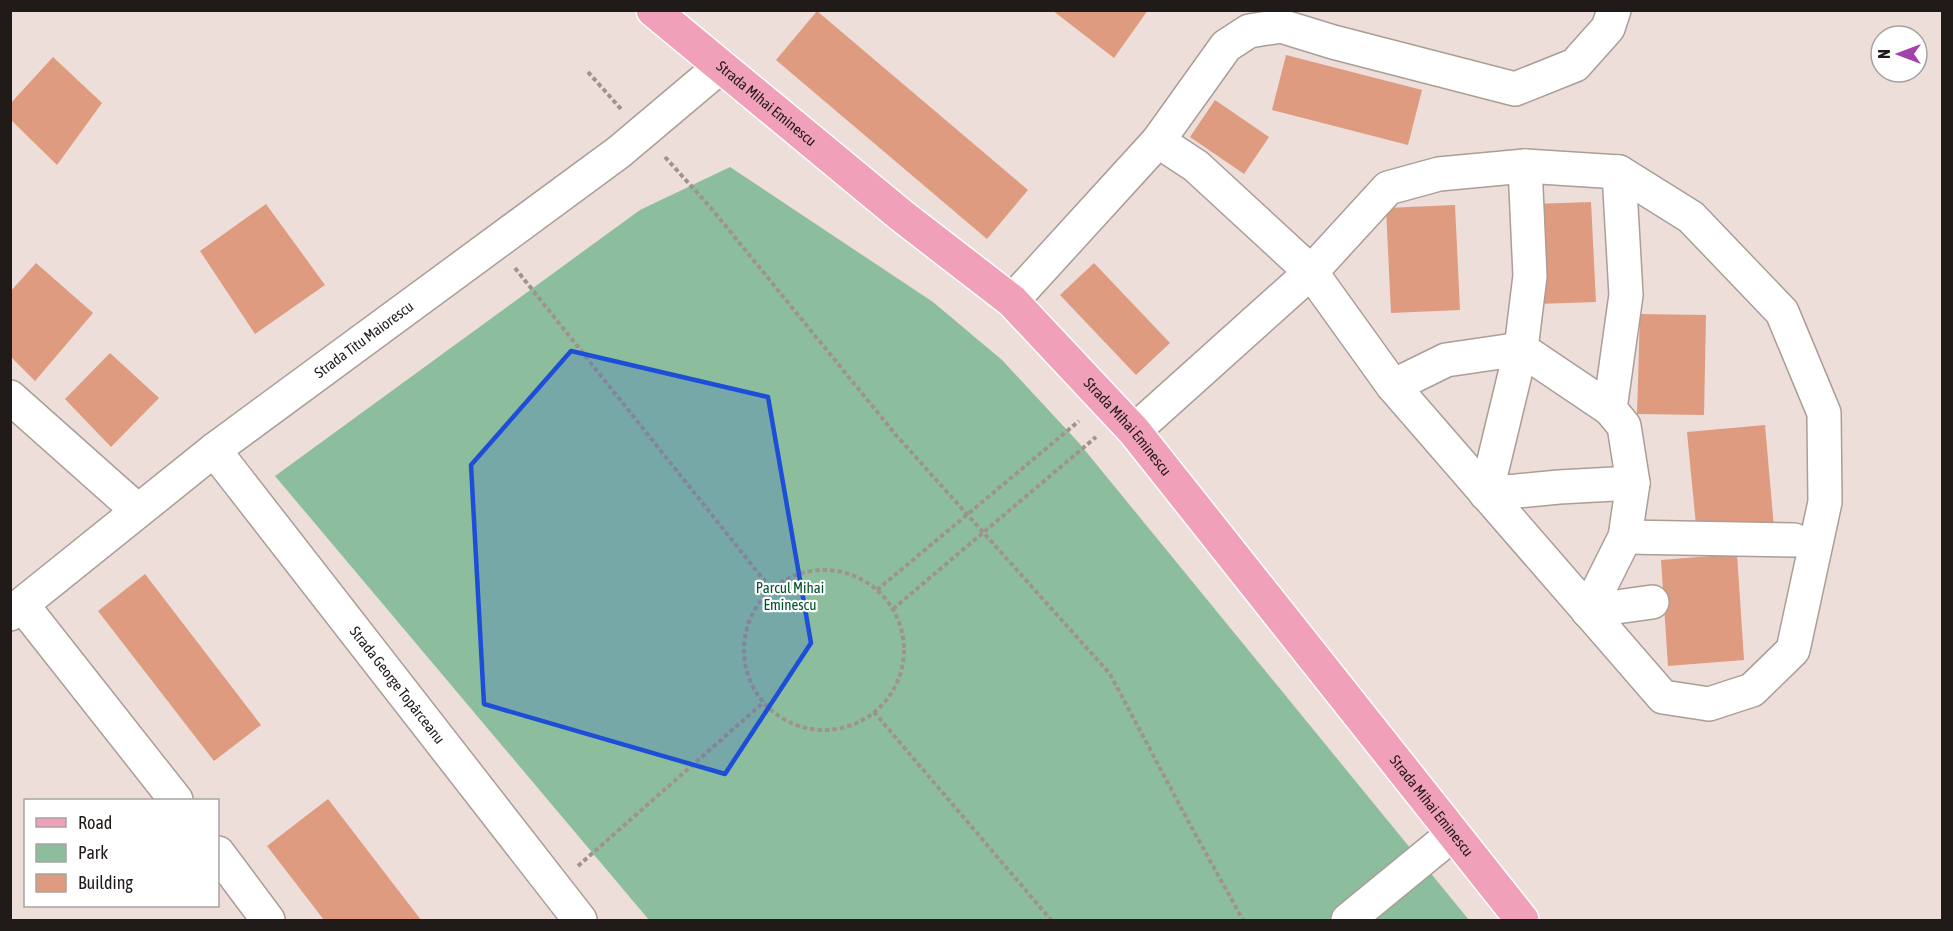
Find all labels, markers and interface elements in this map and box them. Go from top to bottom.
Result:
north arrow [1869,24,1929,84]
text: N [1875,49,1893,59]
street label: Strada Mihai Eminescu [713,57,820,149]
street label: Strada Titu Maiorescu [311,297,416,381]
street label: Strada Mihai Eminescu [1081,374,1175,479]
park label: Parcul Mihai Eminescu [756,579,824,613]
street label: Strada George Topârceanu [347,623,448,747]
street label: Strada Mihai Eminescu [1387,752,1477,859]
legend [24,799,219,907]
text: Road [78,812,112,833]
text: Park [78,842,108,863]
text: Building [78,872,133,893]

